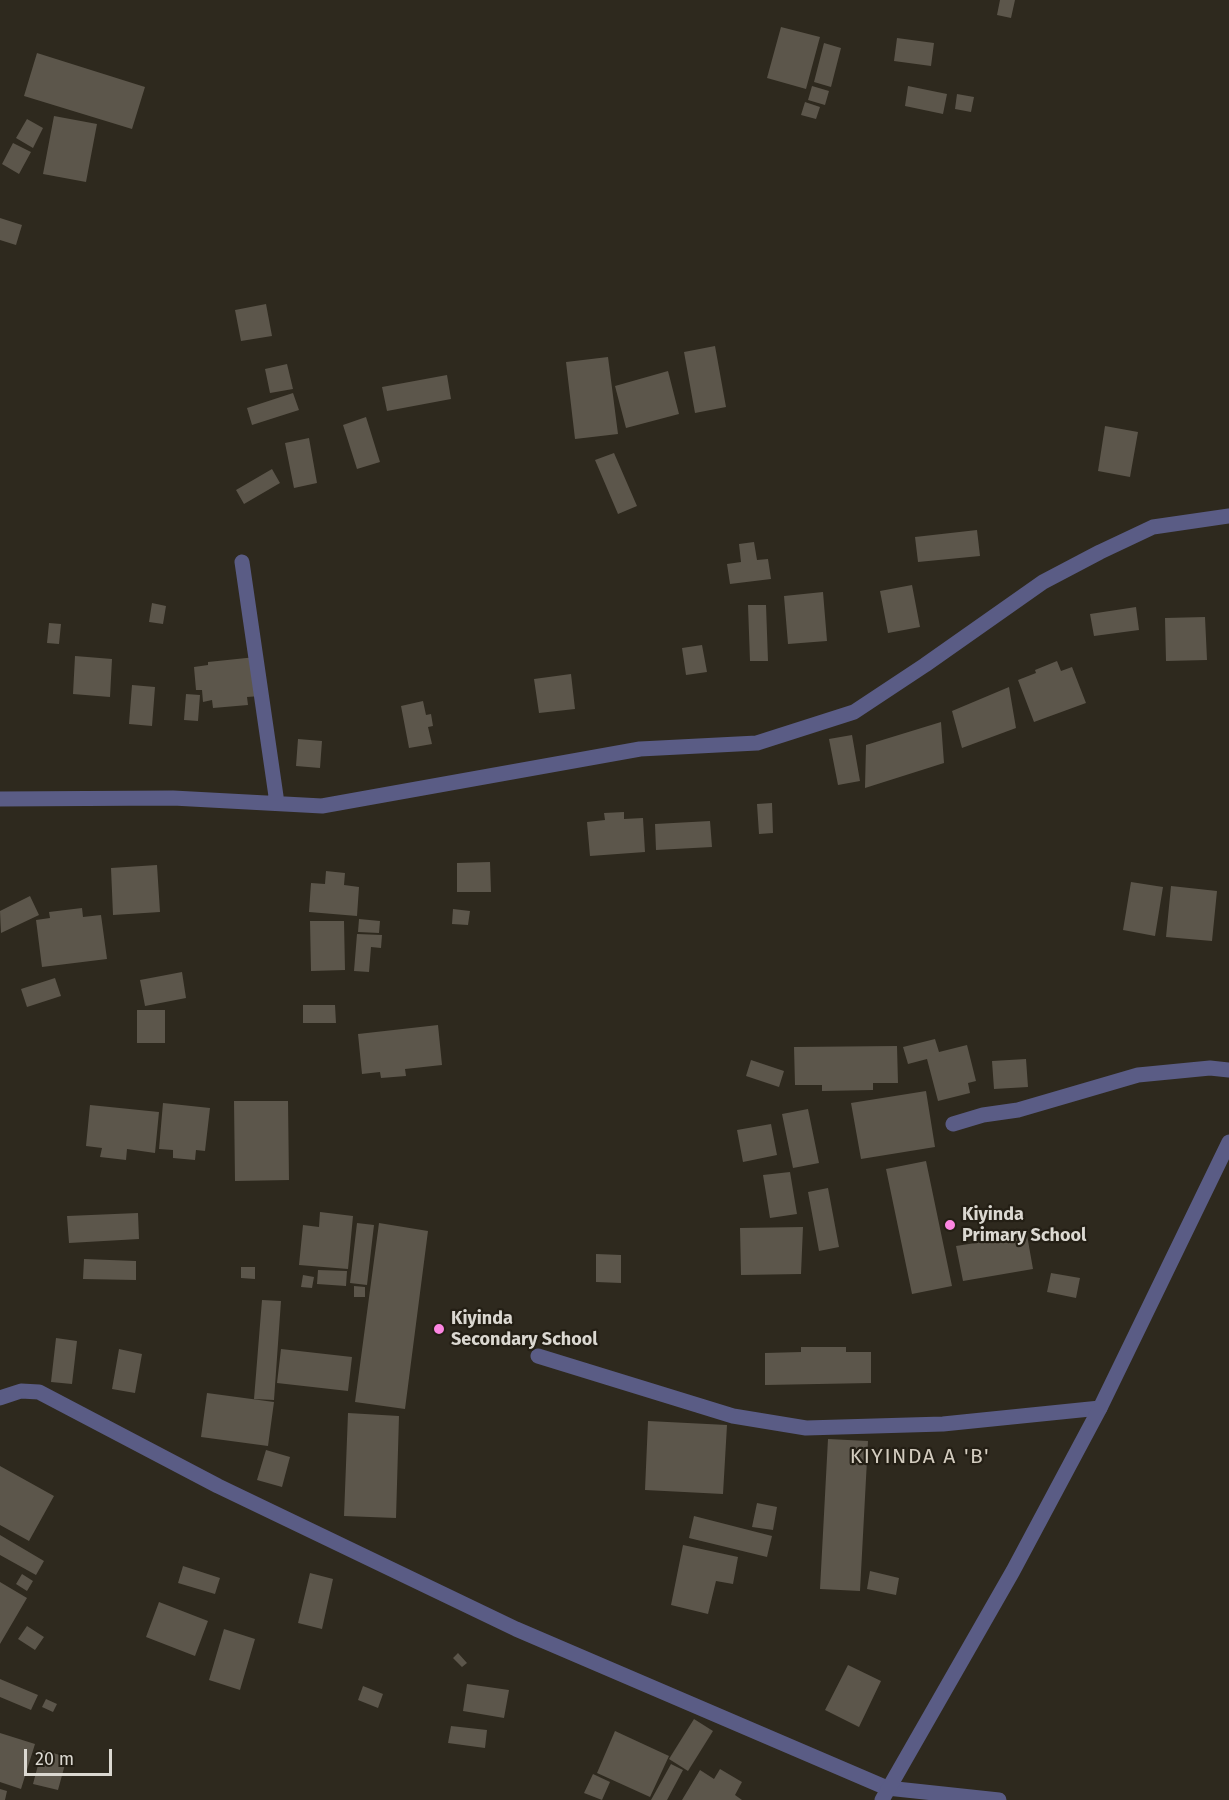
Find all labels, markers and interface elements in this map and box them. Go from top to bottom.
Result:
place label: Kiyinda Primary School [962,1204,1086,1246]
marker: Kiyinda Primary School [943,1218,957,1232]
place label: Kiyinda Secondary School [451,1308,598,1350]
marker: Kiyinda Secondary School [432,1322,446,1336]
district label: KIYINDA A 'B' [850,1444,990,1470]
scale bar [27,1737,116,1775]
text: 20 m [35,1748,74,1770]

